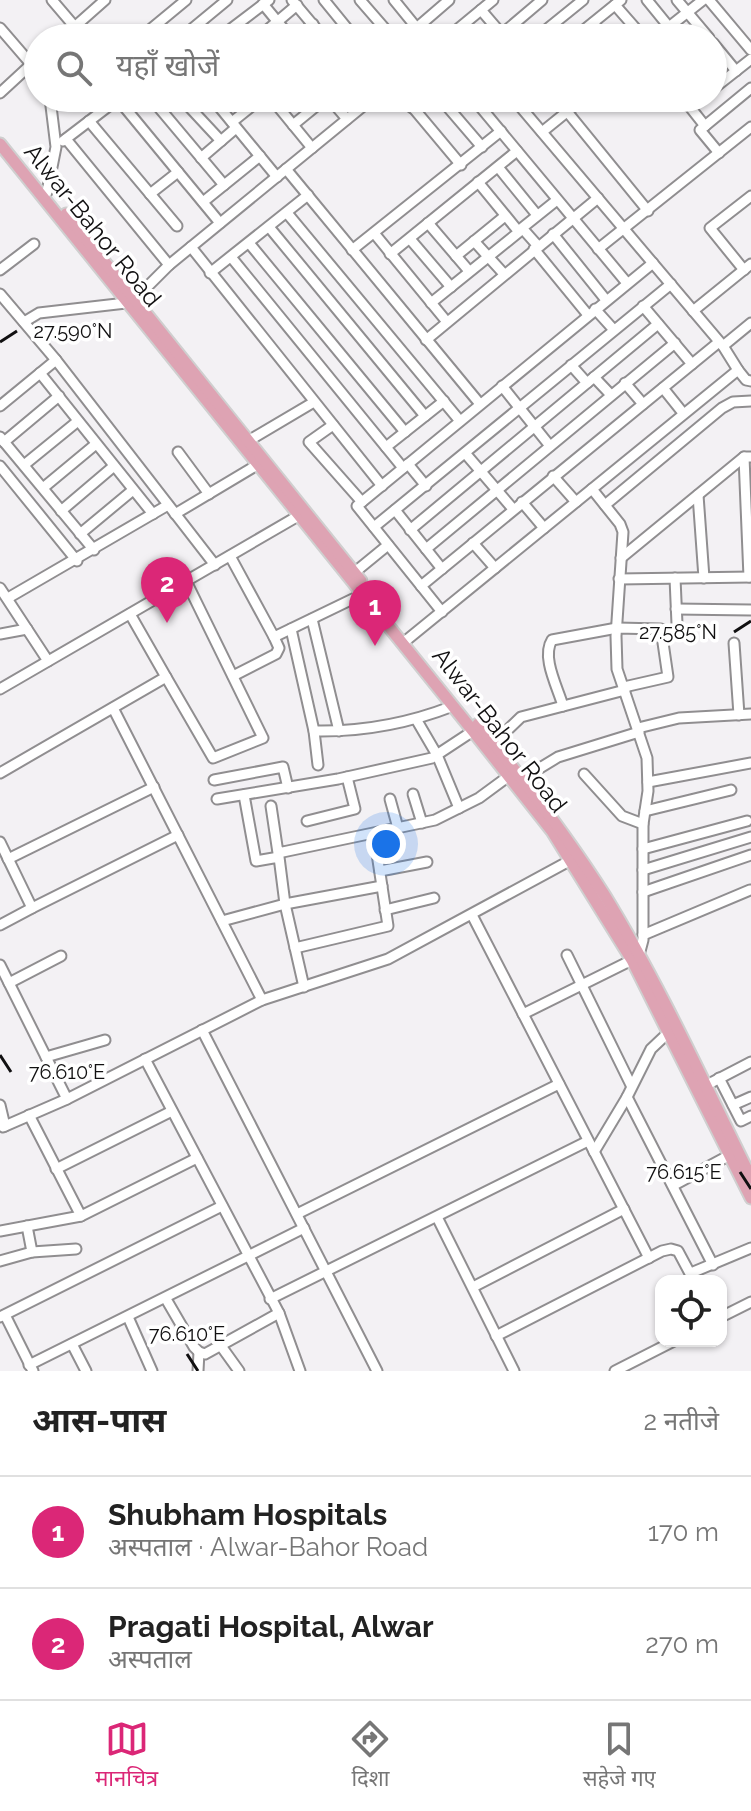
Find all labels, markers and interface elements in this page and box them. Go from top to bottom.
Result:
search box [24,24,727,112]
icon: search [52,46,96,90]
text: यहाँ खोजें [116,48,219,83]
street label: Alwar-Bahor Road [18,138,168,312]
text: 27.590°N [34,319,112,343]
pin: 2 [141,557,193,623]
pin: 1 [349,580,401,646]
text: 27.585°N [639,620,717,644]
street label: Alwar-Bahor Road [427,642,573,818]
your location [366,824,406,864]
text: 76.610°E [29,1060,105,1084]
text: 76.615°E [646,1160,722,1184]
map controls [655,1275,727,1347]
button: locate [655,1275,727,1347]
text: 76.610°E [149,1322,225,1346]
text: आस-पास [32,1400,166,1440]
text: 2 नतीजे [644,1406,719,1436]
text: Shubham Hospitals [108,1497,387,1532]
text: 1 [52,1517,64,1547]
text: 170 m [648,1517,719,1547]
text: अस्पताल · Alwar-Bahor Road [108,1532,428,1562]
text: Pragati Hospital, Alwar [108,1609,434,1644]
text: 2 [51,1629,65,1659]
text: 270 m [645,1629,719,1659]
text: अस्पताल [108,1644,192,1674]
tab: मानचित्र [95,1717,158,1795]
tab: दिशा [348,1717,392,1795]
tab: सहेजे गए [583,1717,656,1795]

